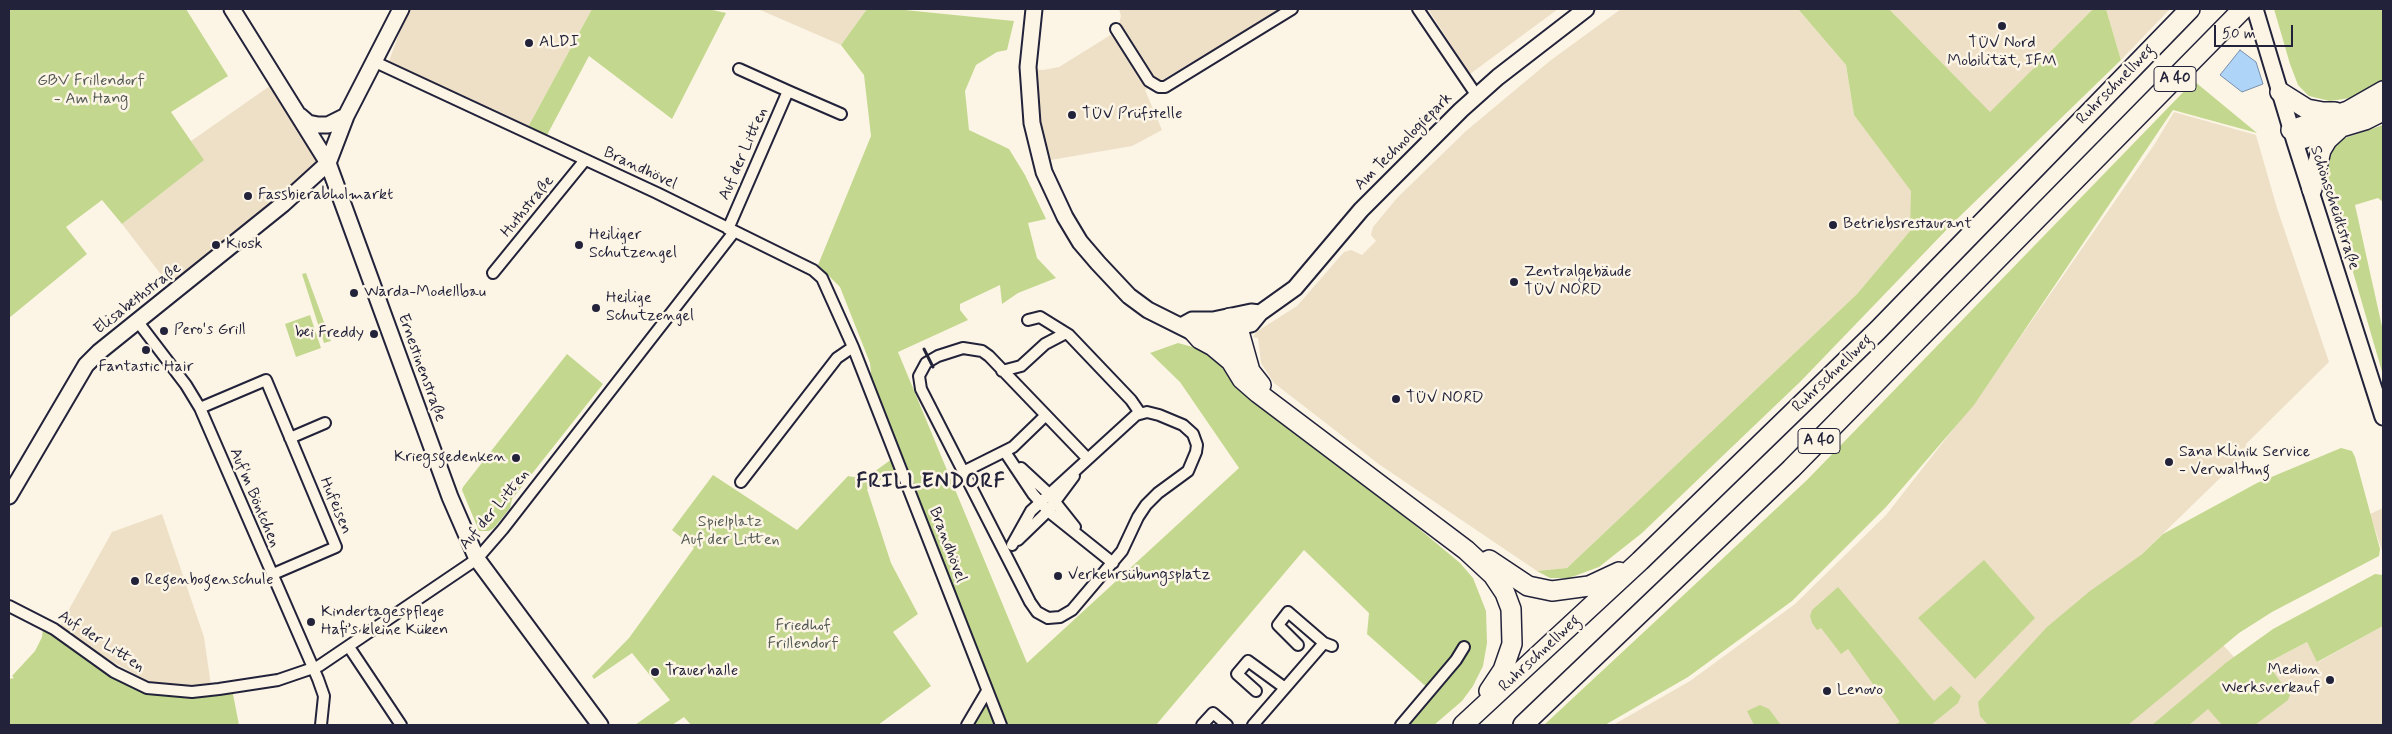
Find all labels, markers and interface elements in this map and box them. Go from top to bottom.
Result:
scale bar [2217,15,2296,47]
marker: TÜV Nord Mobilität, IFM [1996,20,2008,32]
text: 50 m [2222,24,2256,44]
place label: ALDI [539,33,579,53]
place label: TÜV Nord Mobilität, IFM [1947,34,2057,72]
marker: ALDI [523,37,535,49]
street label: Ruhrschnellweg [2073,41,2159,129]
road number: A 40 [2154,66,2196,92]
park label: GBV Frillendorf - Am Hang [37,72,145,110]
street label: Am Technologiepark [1351,89,1457,195]
street label: Auf der Litten [715,105,773,203]
place label: TÜV Prüfstelle [1082,105,1182,125]
marker: TÜV Prüfstelle [1066,109,1078,121]
street label: Brandhövel [600,144,680,194]
street label: Schönscheidtstraße [2305,144,2363,272]
street label: Huthstraße [497,172,559,242]
place label: Fassbierabholmarkt [258,186,393,206]
marker: Fassbierabholmarkt [242,190,254,202]
place label: Betriebsrestaurant [1843,215,1972,235]
marker: Betriebsrestaurant [1827,219,1839,231]
place label: Heiliger Schutzengel [589,226,677,264]
place label: Kiosk [226,235,262,255]
marker: Kiosk [210,239,222,251]
marker: Heiliger Schutzengel [573,239,585,251]
street label: Elisabethstraße [90,259,186,339]
place label: Zentralgebäude TÜV NORD [1524,263,1631,301]
marker: Zentralgebäude TÜV NORD [1508,276,1520,288]
place label: Warda-Modellbau [364,283,486,303]
marker: Warda-Modellbau [348,287,360,299]
place label: Heilige Schutzengel [606,289,694,327]
marker: Heilige Schutzengel [590,302,602,314]
street label: Ernestinenstraße [393,311,449,425]
place label: Pero's Grill [174,321,246,341]
place label: bei Freddy [295,324,364,344]
marker: Pero's Grill [158,325,170,337]
marker: bei Freddy [368,328,380,340]
street label: Ruhrschnellweg [1789,331,1877,417]
marker: Fantastic Hair [140,344,152,356]
place label: Fantastic Hair [99,358,193,378]
place label: TÜV NORD [1406,389,1484,409]
marker: TÜV NORD [1390,393,1402,405]
road number: A 40 [1798,428,1840,454]
place label: Sana Klinik Service - Verwaltung [2179,443,2310,481]
street label: Auf'm Böntchen [224,445,284,551]
place label: Kriegsgedenken [394,448,506,468]
marker: Kriegsgedenken [510,452,522,464]
marker: Sana Klinik Service - Verwaltung [2163,456,2175,468]
street label: Auf der Litten [456,466,534,554]
district label: FRILLENDORF [854,470,1008,496]
street label: Hufeisen [315,475,355,537]
street label: Brandhövel [924,505,970,585]
park label: Spielplatz Auf der Litten [680,513,780,551]
place label: Verkehrsübungsplatz [1068,566,1210,586]
marker: Verkehrsübungsplatz [1052,570,1064,582]
place label: Regenbogenschule [145,571,273,591]
marker: Regenbogenschule [129,575,141,587]
place label: Kindertagespflege Hafi’s kleine Küken [321,603,448,641]
street label: Auf der Litten [54,607,148,677]
street label: Ruhrschnellweg [1495,611,1585,697]
marker: Kindertagespflege Hafi’s kleine Küken [305,616,317,628]
park label: Friedhof Frillendorf [768,617,838,655]
place label: Medion Werksverkauf [2222,661,2320,699]
place label: Trauerhalle [665,662,738,682]
marker: Trauerhalle [649,666,661,678]
marker: Medion Werksverkauf [2324,674,2336,686]
place label: Lenovo [1837,681,1883,701]
marker: Lenovo [1821,685,1833,697]

